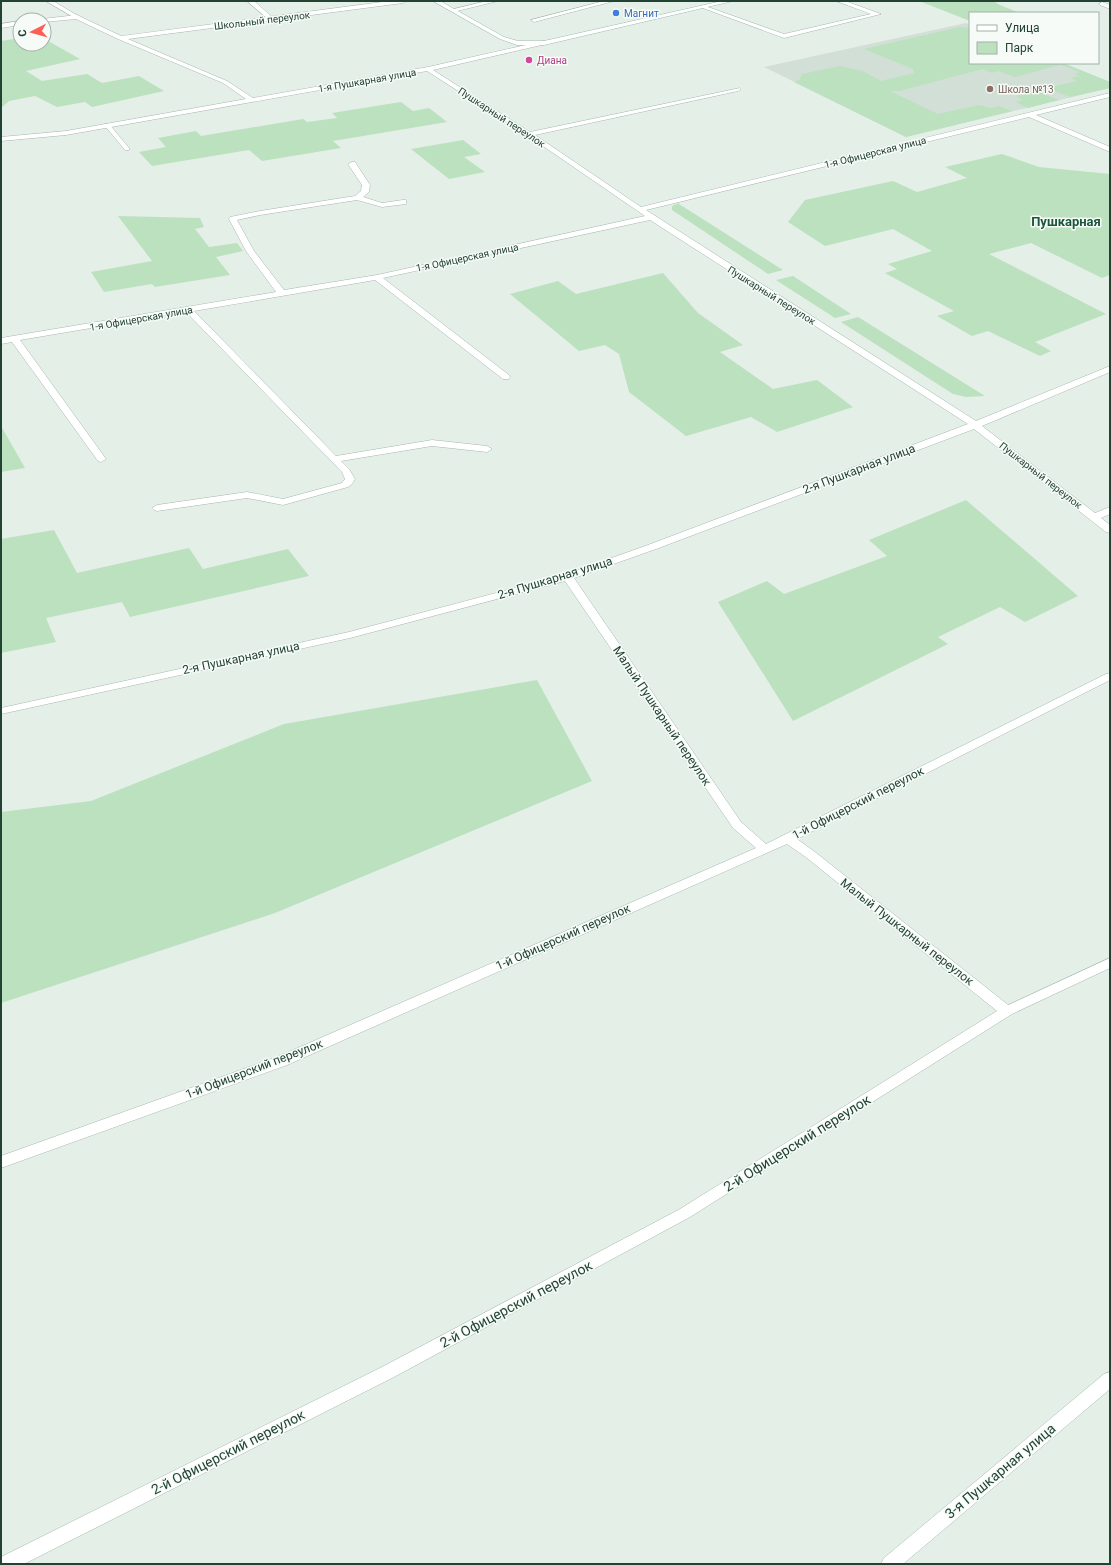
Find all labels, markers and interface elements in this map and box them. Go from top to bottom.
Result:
marker: Магнит [611,8,621,18]
place label: Магнит [624,8,659,19]
street label: Школьный переулок [213,9,311,32]
north arrow [12,12,52,52]
legend [969,12,1099,64]
text: Улица [1005,21,1040,35]
text: С [16,29,29,37]
text: Парк [1005,41,1034,55]
marker: Диана [524,55,534,65]
place label: Диана [537,55,567,66]
street label: 1-я Пушкарная улица [317,66,417,95]
marker: Школа №13 [985,84,995,94]
place label: Школа №13 [998,84,1054,95]
street label: Пушкарный переулок [456,85,548,150]
street label: 1-я Офицерская улица [823,134,927,170]
district label: Пушкарная [1031,214,1101,229]
street label: 1-я Офицерская улица [415,241,519,274]
street label: Пушкарный переулок [726,264,818,327]
street label: 1-я Офицерская улица [89,304,194,333]
street label: Пушкарный переулок [997,440,1085,511]
street label: 2-я Пушкарная улица [801,441,917,497]
street label: 2-я Пушкарная улица [496,554,614,602]
street label: 2-я Пушкарная улица [181,639,301,677]
street label: Малый Пушкарный переулок [610,644,714,789]
street label: 1-й Офицерский переулок [790,763,927,842]
street label: Малый Пушкарный переулок [838,876,977,989]
street label: 1-й Офицерский переулок [494,901,633,973]
street label: 1-й Офицерский переулок [183,1036,325,1102]
street label: 2-й Офицерский переулок [721,1091,874,1195]
street label: 2-й Офицерский переулок [437,1257,595,1351]
street label: 2-й Офицерский переулок [149,1406,308,1498]
street label: 3-я Пушкарная улица [942,1420,1058,1522]

